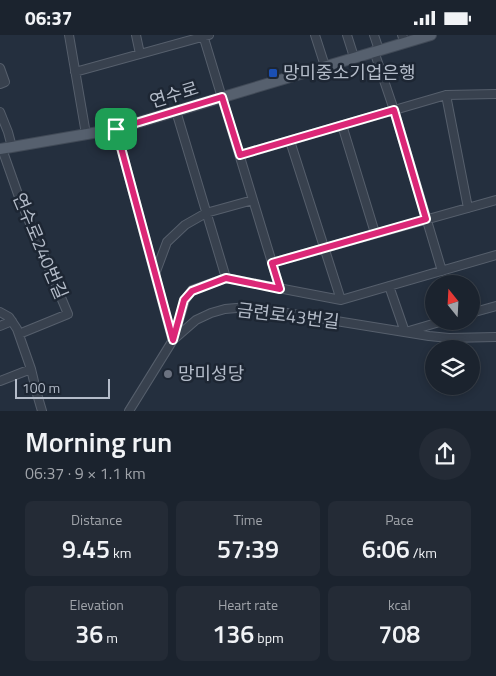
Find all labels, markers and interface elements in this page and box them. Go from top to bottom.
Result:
text: 06:37 [25,3,72,32]
place label: 망미중소기업은행 [283,59,415,86]
marker: 망미중소기업은행 [267,67,279,79]
street label: 연수로 [146,74,202,115]
pin [95,108,137,150]
icon: arrive [102,115,130,143]
street label: 연수로240번길 [6,188,75,303]
north arrow [425,275,480,330]
map controls [425,275,480,395]
street label: 금련로43번길 [235,296,341,335]
button: layers [425,340,480,395]
place label: 망미성당 [178,360,244,387]
marker: 망미성당 [162,368,174,380]
scale bar [15,376,110,399]
text: 100 m [22,377,60,398]
text: Morning run [25,420,172,463]
button: share [419,428,471,480]
text: 06:37 · 9 × 1.1 km [25,461,146,485]
text: Distance [71,509,122,530]
text: Time [233,509,263,530]
text: Pace [385,509,413,530]
text: 9.45 [62,530,110,568]
text: 57:39 [217,530,279,568]
text: 6:06 [362,530,410,568]
text: km [110,542,131,563]
text: /km [410,542,437,563]
text: Elevation [69,594,124,615]
text: Heart rate [218,594,278,615]
text: kcal [388,594,411,615]
text: 36 [75,615,103,653]
text: 136 [212,615,254,653]
text: 708 [378,615,420,653]
text: m [103,627,118,648]
text: bpm [254,627,284,648]

